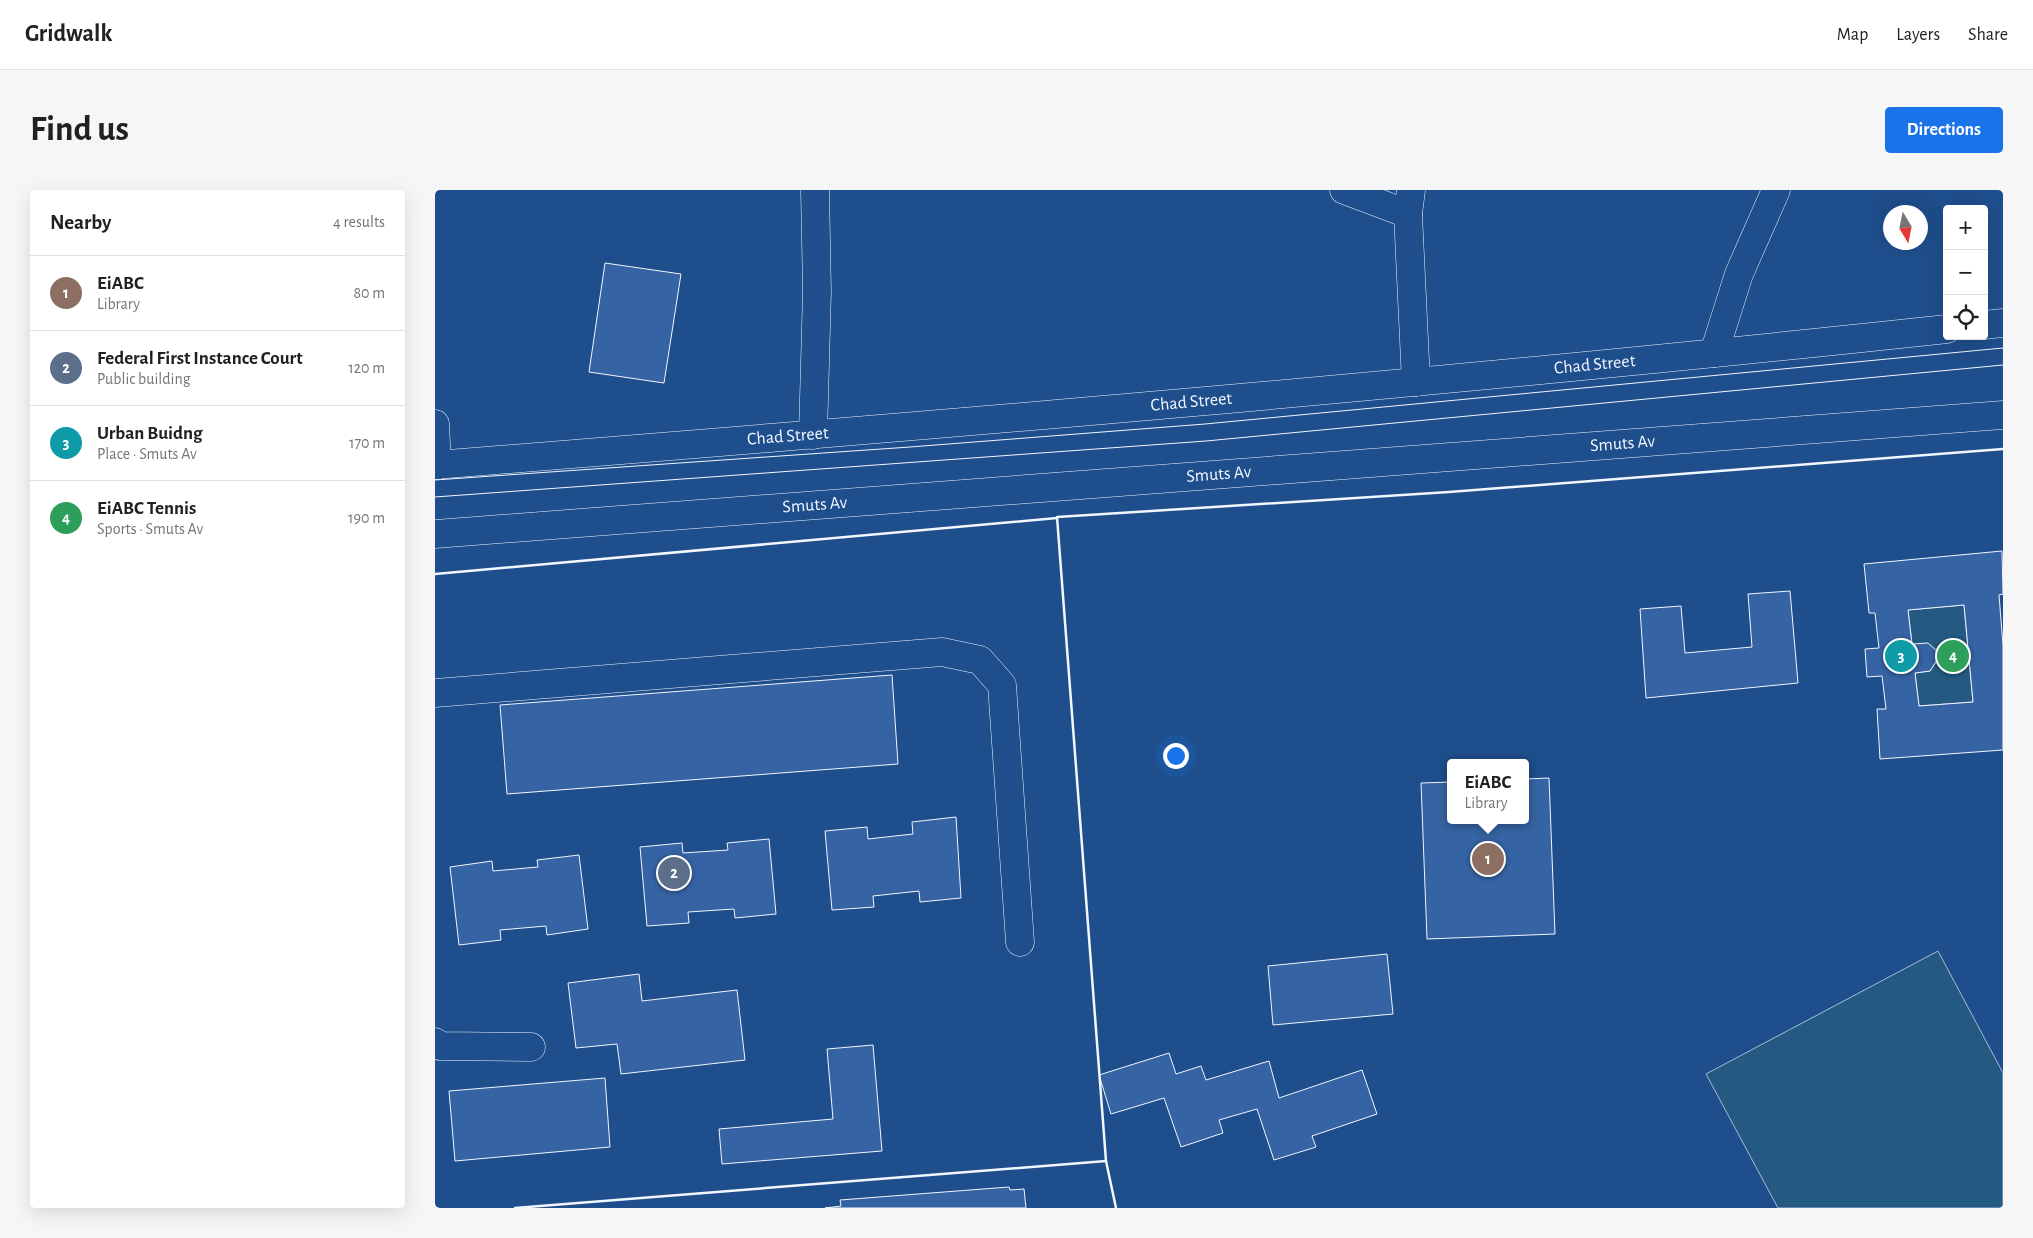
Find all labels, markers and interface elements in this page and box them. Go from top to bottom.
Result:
text: Gridwalk [25,22,112,46]
text: Map [1837,26,1868,44]
text: Layers [1896,26,1940,44]
text: Share [1968,26,2008,44]
button: Directions [1885,107,2003,153]
text: Find us [30,112,129,147]
north arrow [1883,205,1928,250]
map controls [1943,205,1988,340]
button: + [1943,205,1988,250]
text: Nearby [50,212,111,233]
text: 4 results [333,214,385,230]
button: − [1943,250,1988,295]
text: EiABC [97,274,144,293]
text: 1 [63,285,69,301]
text: 80 m [354,285,385,301]
button: locate [1943,295,1988,340]
text: Library [97,296,140,312]
text: Federal First Instance Court [97,349,303,368]
street label: Chad Street [1553,352,1637,378]
text: 2 [62,360,70,376]
text: 120 m [348,360,385,376]
text: Public building [97,371,191,387]
street label: Chad Street [1150,390,1233,415]
text: Urban Buidng [97,424,203,443]
street label: Chad Street [746,424,830,449]
street label: Smuts Av [1589,432,1656,455]
text: 3 [63,435,69,451]
text: 170 m [349,435,385,451]
text: Place · Smuts Av [97,446,197,462]
street label: Smuts Av [1186,463,1252,486]
street label: Smuts Av [782,494,848,517]
text: EiABC Tennis [97,499,196,518]
text: 4 [62,510,70,526]
text: 190 m [348,510,385,526]
text: Sports · Smuts Av [97,521,203,537]
pin: 3 [1885,637,1917,675]
pin: 4 [1937,637,1969,675]
your location [1163,743,1189,769]
popup [1447,759,1529,824]
text: EiABC [1465,773,1511,792]
text: Library [1465,795,1508,811]
pin: 1 [1472,840,1504,878]
pin: 2 [658,854,690,892]

